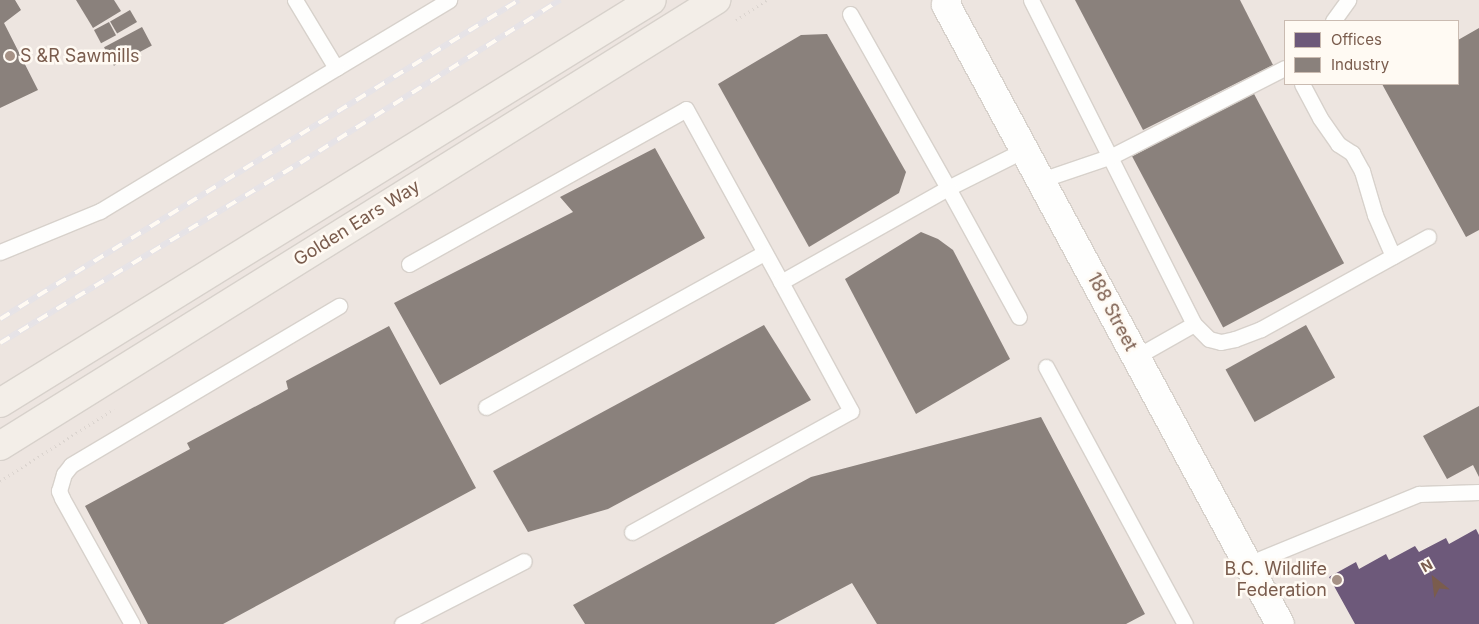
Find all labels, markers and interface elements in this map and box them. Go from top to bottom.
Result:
legend [1284,20,1459,85]
text: Offices [1331,30,1382,49]
place label: S &R Sawmills [20,45,140,67]
marker: S &R Sawmills [4,50,16,62]
text: Industry [1331,55,1389,74]
street label: Golden Ears Way [290,175,424,271]
street label: 188 Street [1082,269,1142,355]
north arrow [1409,554,1459,604]
text: N [1418,555,1435,575]
place label: B.C. Wildlife Federation [1225,559,1327,602]
marker: B.C. Wildlife Federation [1331,574,1343,586]

